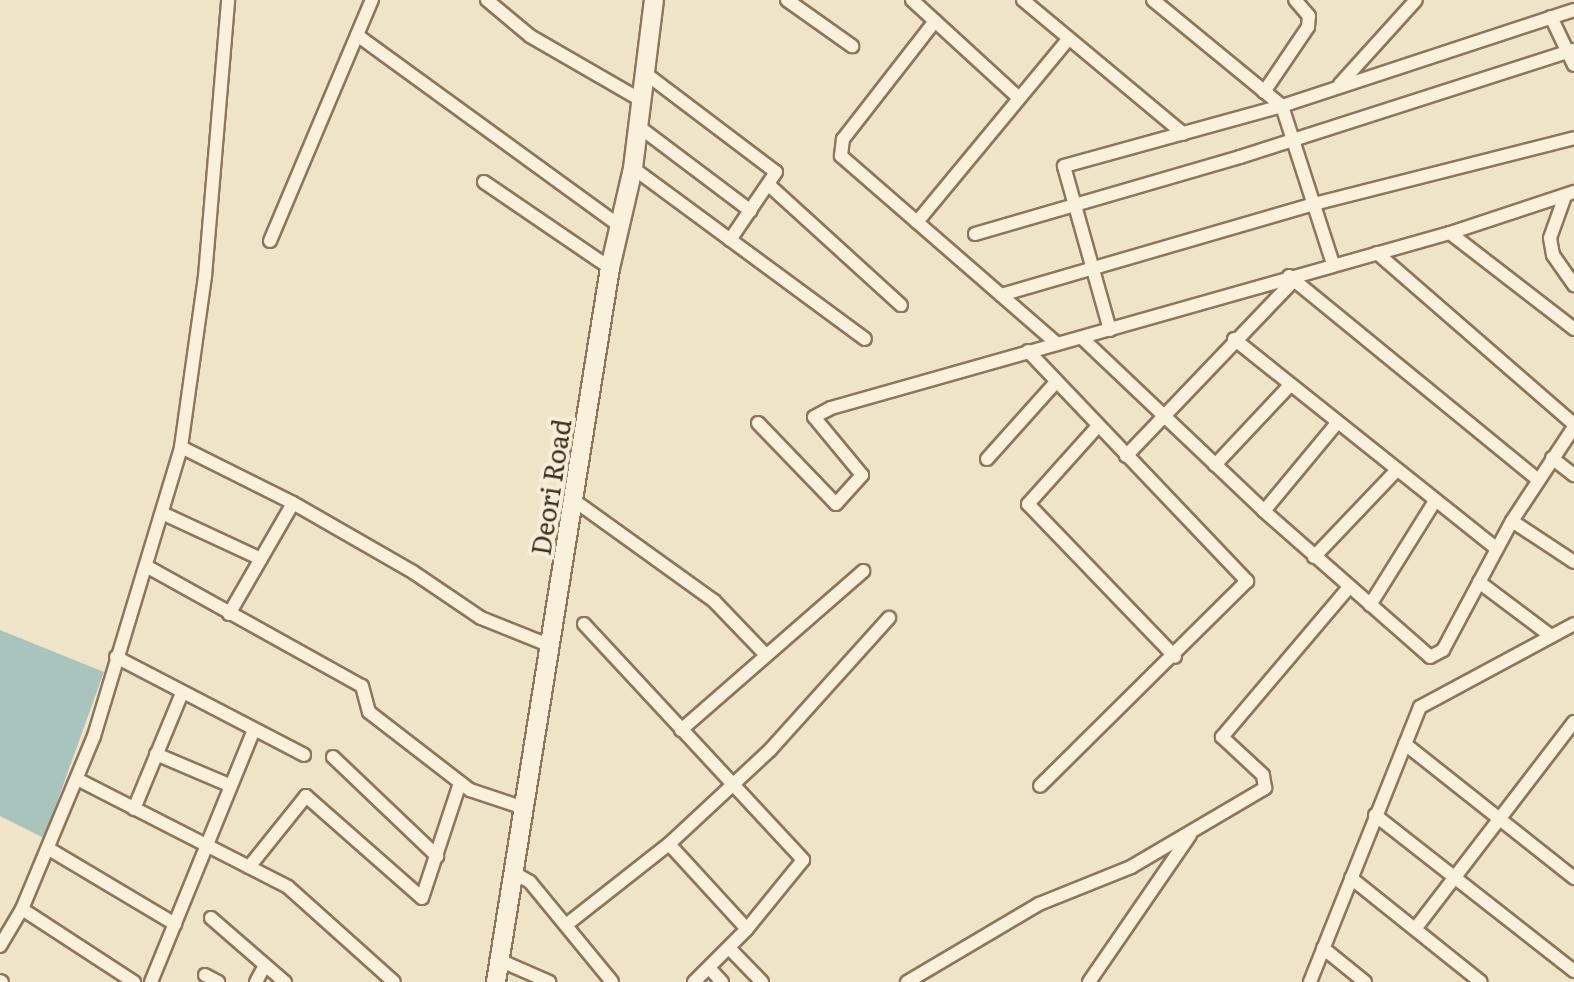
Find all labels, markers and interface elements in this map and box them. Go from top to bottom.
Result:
street label: Deori Road [524,417,576,557]

